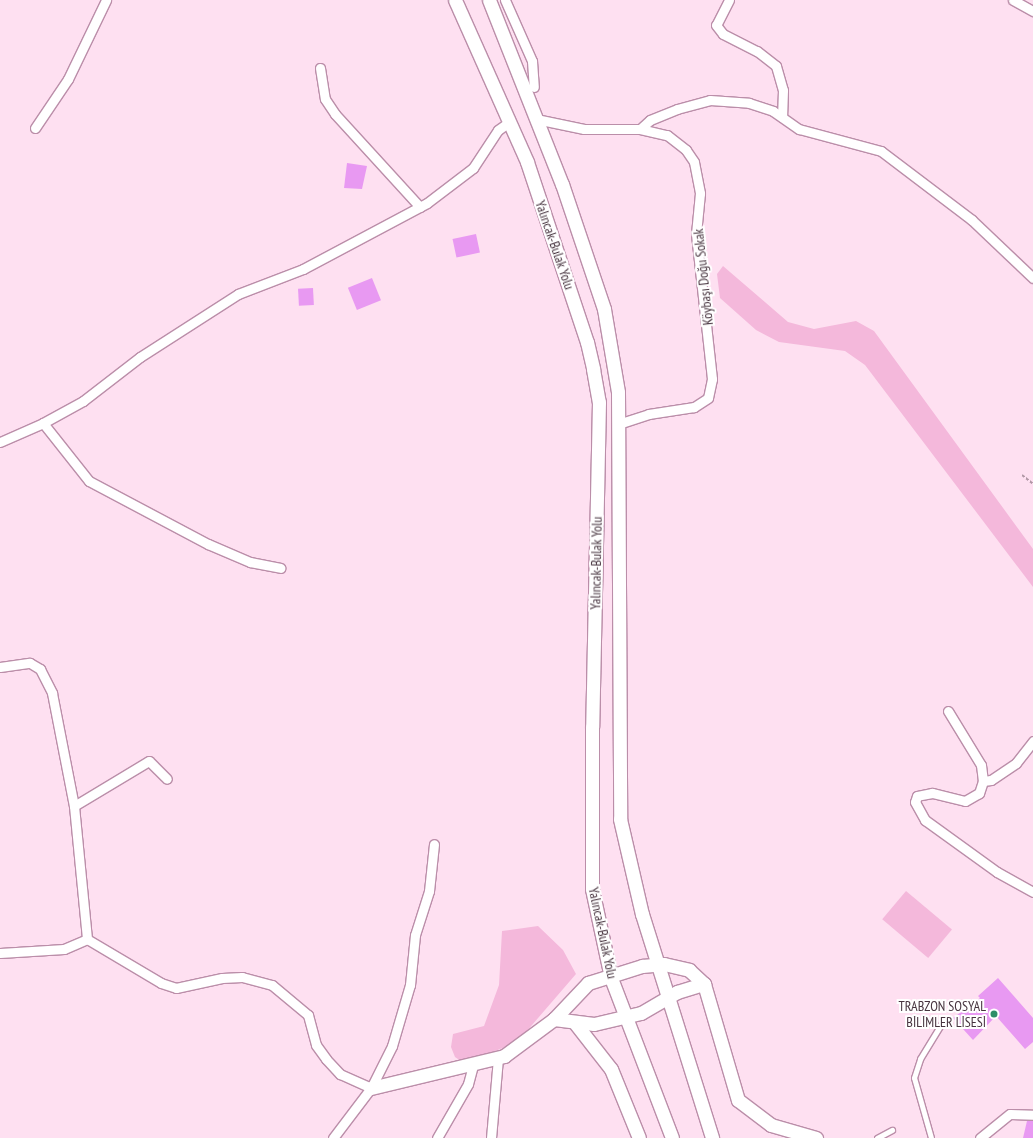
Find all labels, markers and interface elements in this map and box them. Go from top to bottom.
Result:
street label: Yalıncak-Bulak Yolu [532,198,578,292]
street label: Köybaşı Doğu Sokak [690,228,716,326]
street label: Yalıncak-Bulak Yolu [587,516,605,610]
street label: Yalıncak-Bulak Yolu [585,885,621,981]
place label: TRABZON SOSYAL BİLİMLER LİSESİ [898,998,986,1030]
marker: TRABZON SOSYAL BİLİMLER LİSESİ [989,1009,999,1019]

